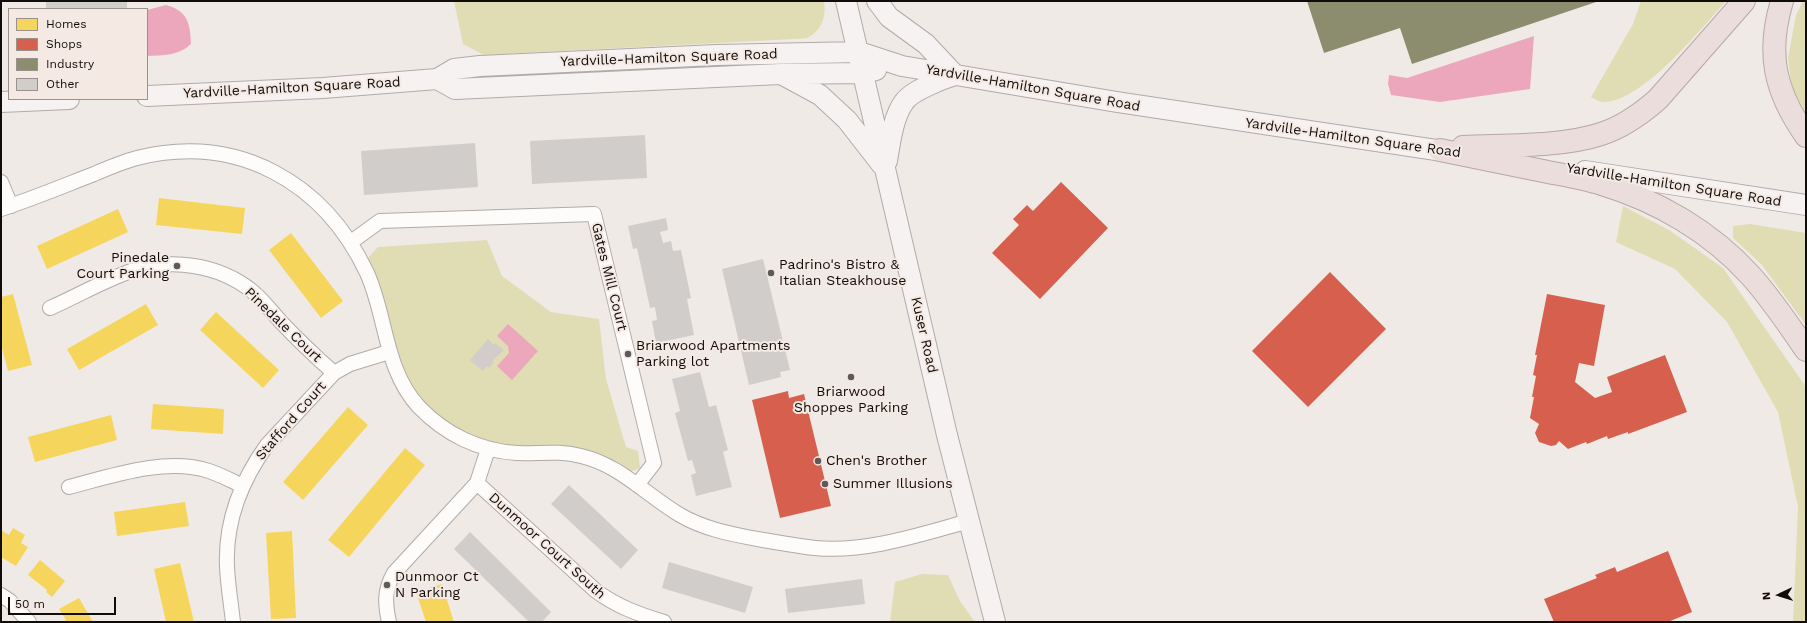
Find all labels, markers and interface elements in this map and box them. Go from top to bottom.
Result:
legend [8,8,148,100]
text: Homes [46,17,87,31]
text: Shops [46,37,82,51]
street label: Yardville-Hamilton Square Road [560,46,778,70]
text: Industry [46,57,94,71]
street label: Yardville-Hamilton Square Road [924,61,1142,115]
street label: Yardville-Hamilton Square Road [183,74,401,102]
text: Other [46,77,79,91]
street label: Yardville-Hamilton Square Road [1244,115,1462,161]
street label: Yardville-Hamilton Square Road [1565,160,1783,210]
street label: Gates Mill Court [587,221,631,333]
place label: Pinedale Court Parking [76,250,169,282]
place label: Padrino's Bistro & Italian Steakhouse [779,257,906,290]
marker: Pinedale Court Parking [172,261,182,271]
marker: Padrino's Bistro & Italian Steakhouse [766,268,776,278]
street label: Pinedale Court [241,284,325,366]
street label: Kuser Road [907,295,941,375]
place label: Briarwood Apartments Parking lot [636,338,790,370]
marker: Briarwood Apartments Parking lot [623,349,633,359]
marker: Briarwood Shoppes Parking [846,372,856,382]
street label: Stafford Court [252,378,330,464]
place label: Briarwood Shoppes Parking [794,384,908,416]
place label: Chen's Brother [826,453,927,469]
marker: Chen's Brother [813,456,823,466]
place label: Summer Illusions [833,476,953,492]
marker: Summer Illusions [820,479,830,489]
street label: Dunmoor Court South [485,489,609,603]
place label: Dunmoor Ct N Parking [395,569,478,602]
north arrow [1759,575,1799,615]
marker: Dunmoor Ct N Parking [382,580,392,590]
scale bar [10,589,118,615]
text: N [1760,591,1773,600]
text: 50 m [15,597,45,611]

